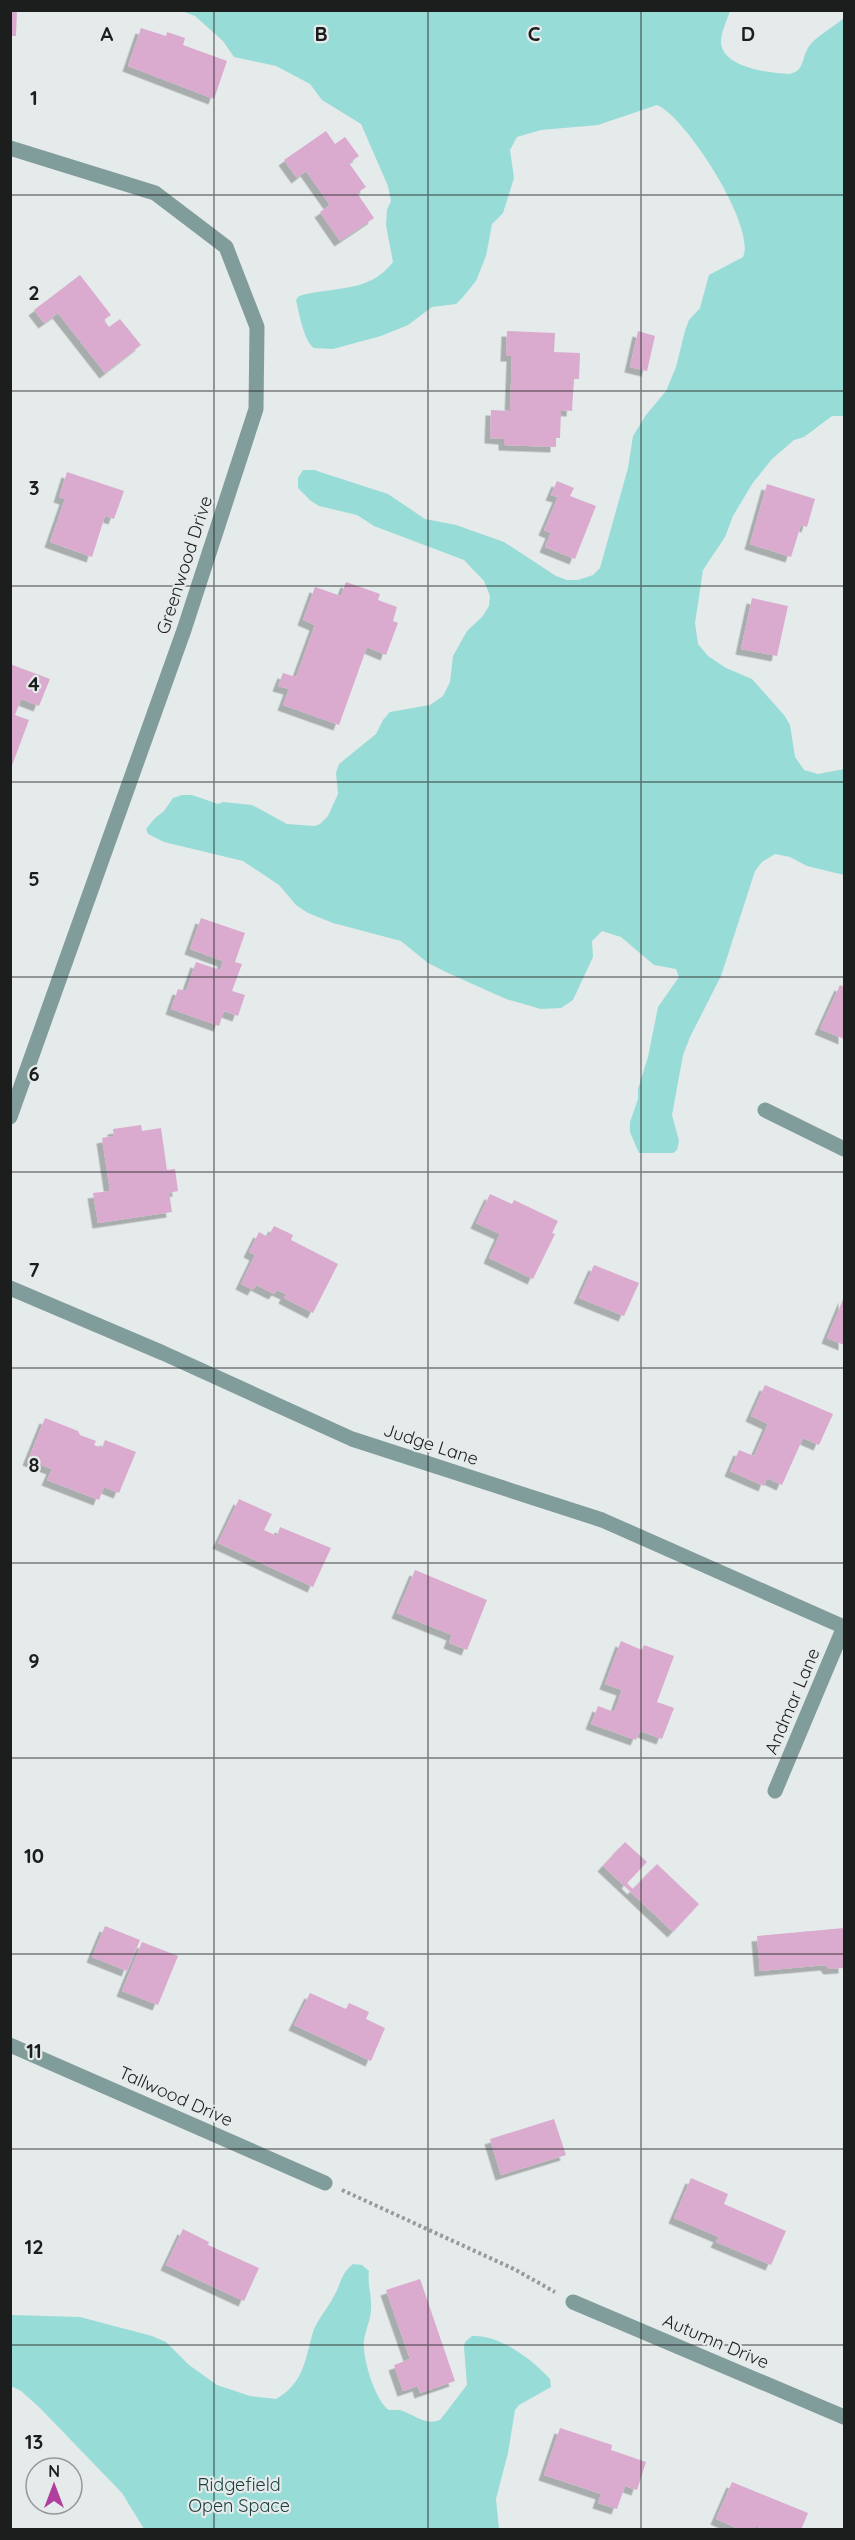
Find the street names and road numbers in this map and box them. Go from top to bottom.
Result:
street label: Greenwood Drive [151,493,217,637]
street label: Judge Lane [381,1418,481,1470]
street label: Andmar Lane [759,1644,825,1758]
street label: Tallwood Drive [115,2061,237,2131]
street label: Autumn Drive [659,2308,773,2374]

